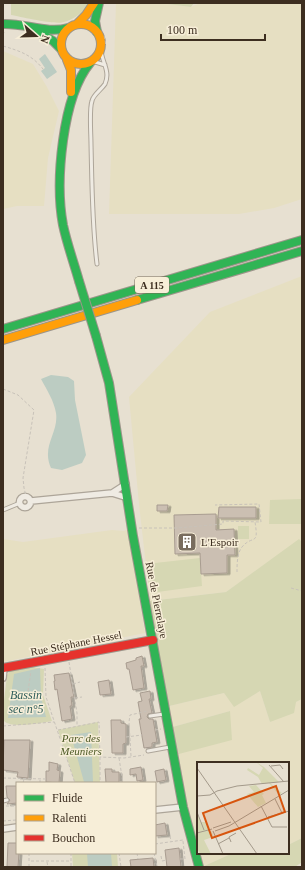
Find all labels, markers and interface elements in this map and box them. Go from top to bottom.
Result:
north arrow [16,16,56,56]
scale bar [161,16,265,42]
text: 100 m [167,23,198,37]
text: N [38,34,52,45]
road number: A 115 [135,277,169,293]
building icon: L'Espoir [176,531,198,553]
place label: L'Espoir [201,536,239,548]
street label: Rue de Pierrelaye [144,560,170,640]
street label: Rue Stéphane Hessel [29,628,123,658]
water label: Bassin sec n°5 [8,688,44,716]
park label: Parc des Meuniers [59,732,102,757]
inset map [197,762,289,854]
legend [16,782,156,854]
text: Fluide [52,791,83,805]
text: Ralenti [52,811,87,825]
text: Bouchon [52,831,95,845]

